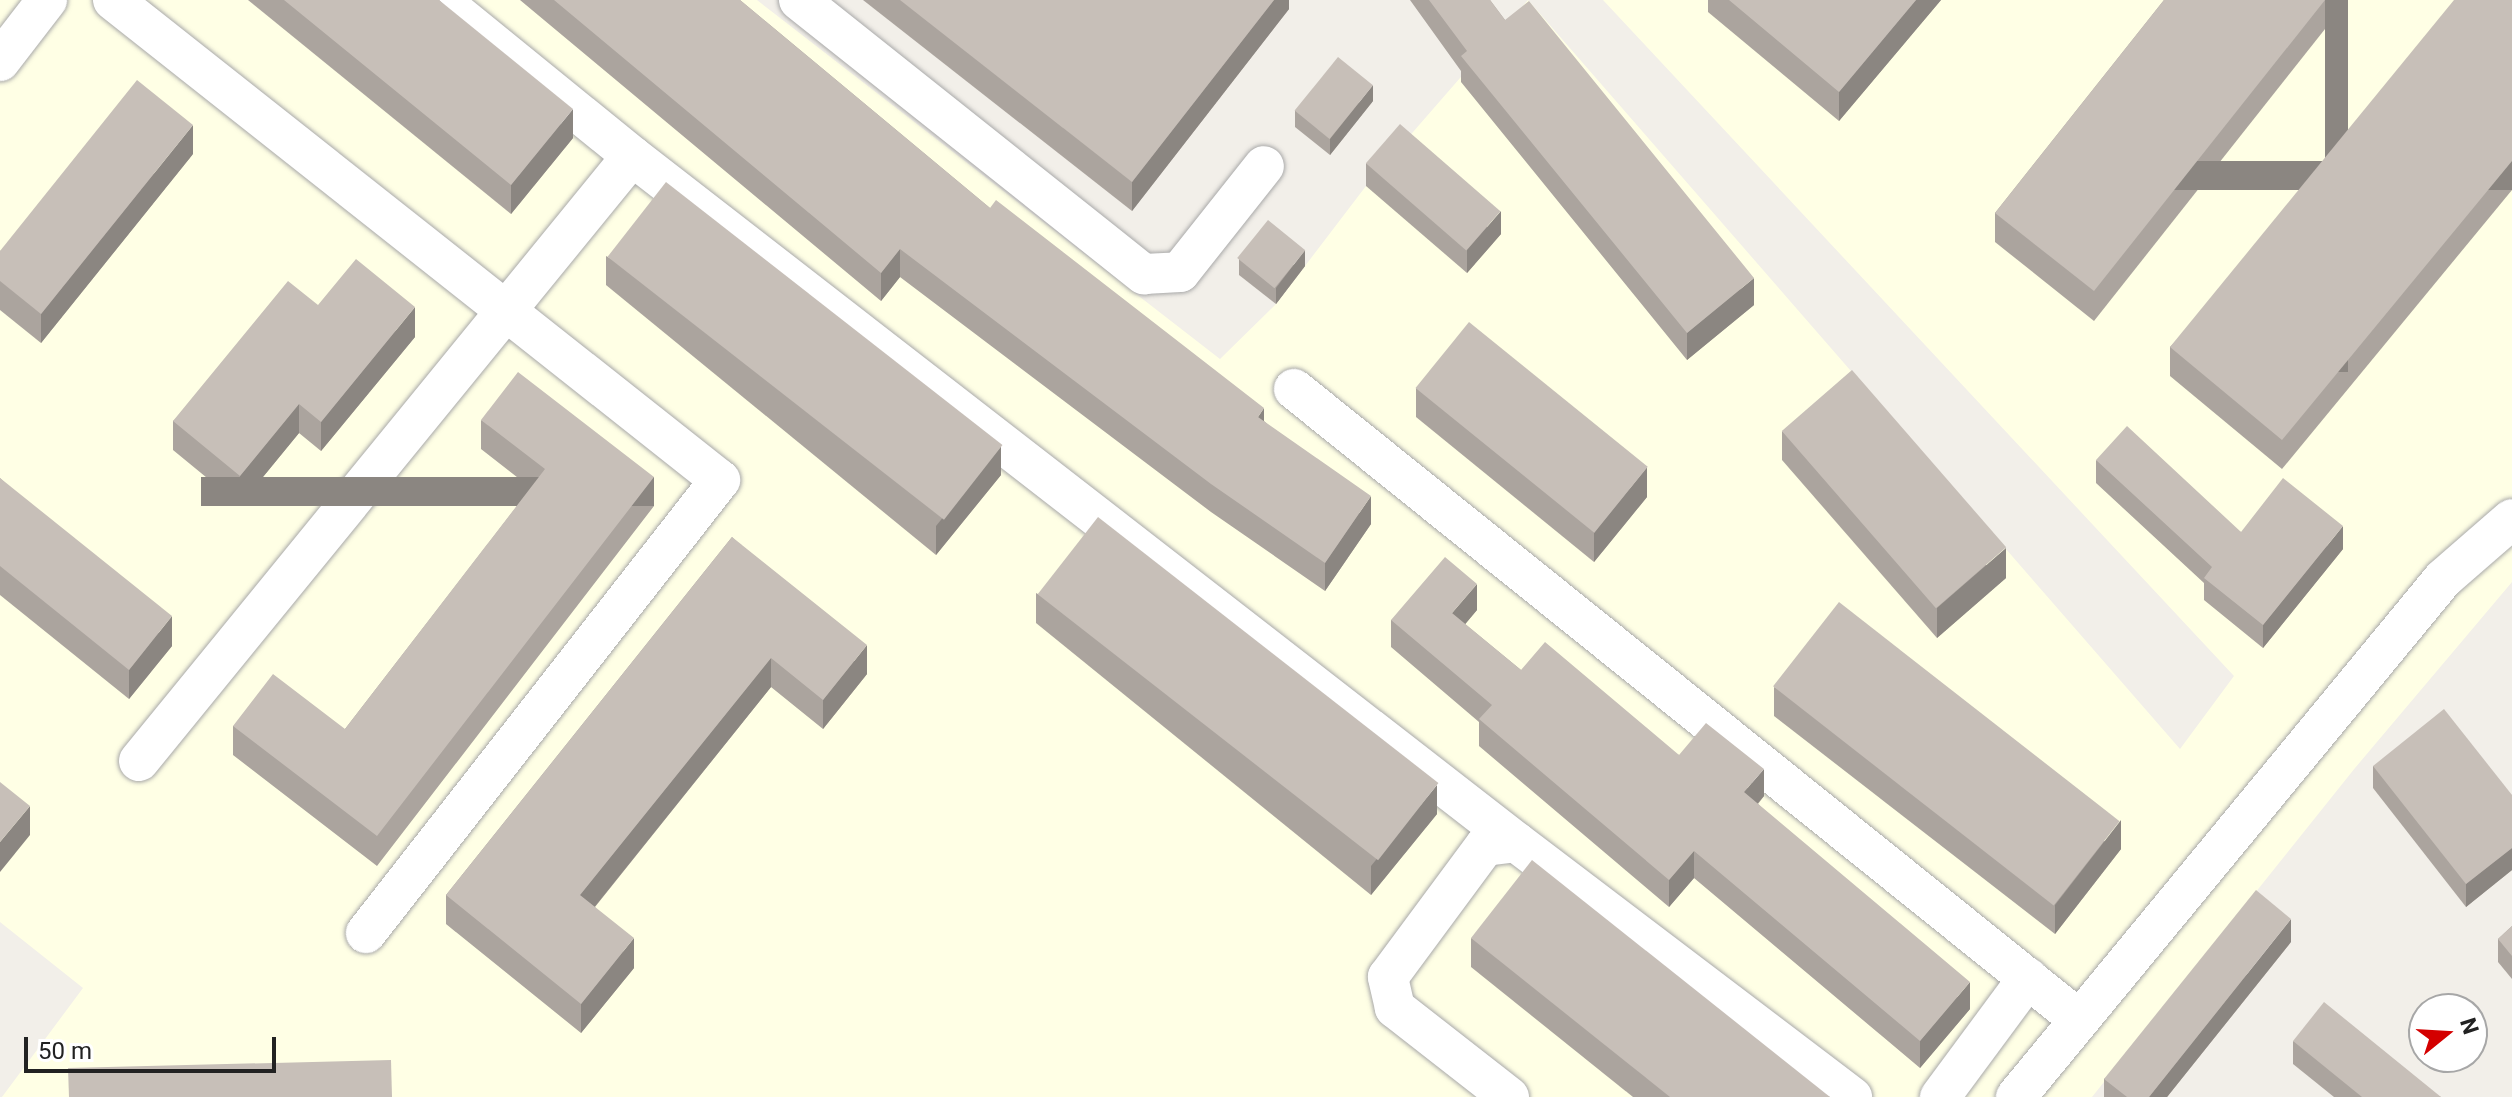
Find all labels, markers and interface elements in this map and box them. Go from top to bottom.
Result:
north arrow [2408,993,2488,1073]
text: N [2455,1015,2484,1037]
scale bar [28,1021,280,1071]
text: 50 m [38,1037,92,1065]

